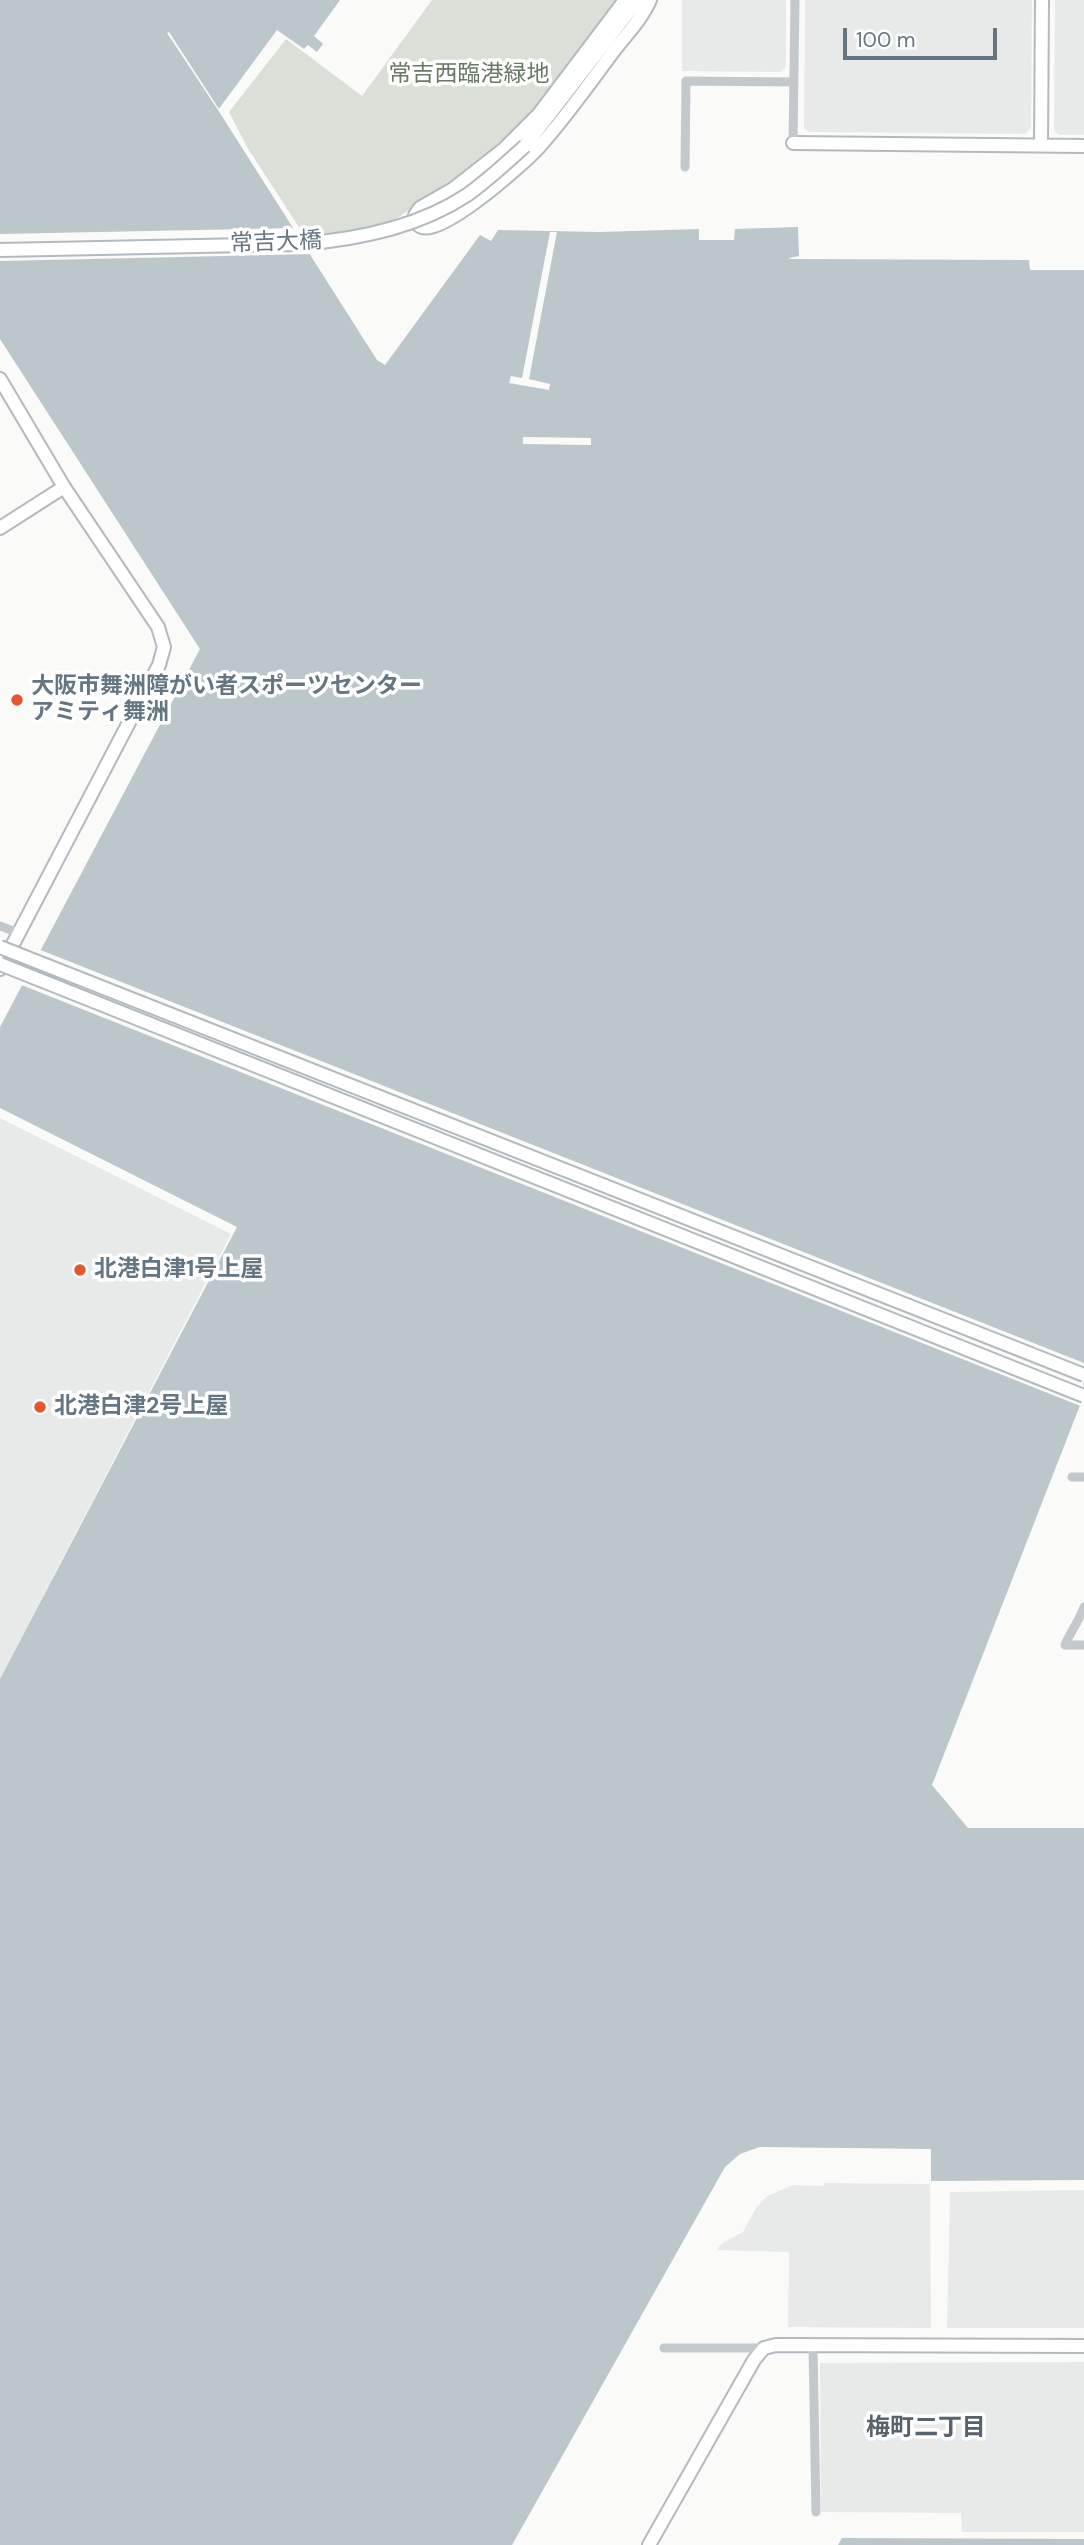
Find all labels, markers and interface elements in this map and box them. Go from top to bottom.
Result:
scale bar [846,14,1000,58]
text: 100 m [856,26,916,54]
park label: 常吉西臨港緑地 [389,61,549,89]
street label: 常吉大橋 [230,228,322,258]
place label: 大阪市舞洲障がい者スポーツセンター アミティ舞洲 [31,673,422,727]
marker: 大阪市舞洲障がい者スポーツセンター アミティ舞洲 [9,692,25,708]
place label: 北港白津1号上屋 [94,1256,263,1284]
marker: 北港白津1号上屋 [72,1262,88,1278]
place label: 北港白津2号上屋 [54,1393,228,1421]
marker: 北港白津2号上屋 [32,1399,48,1415]
district label: 梅町二丁目 [866,2415,986,2443]

